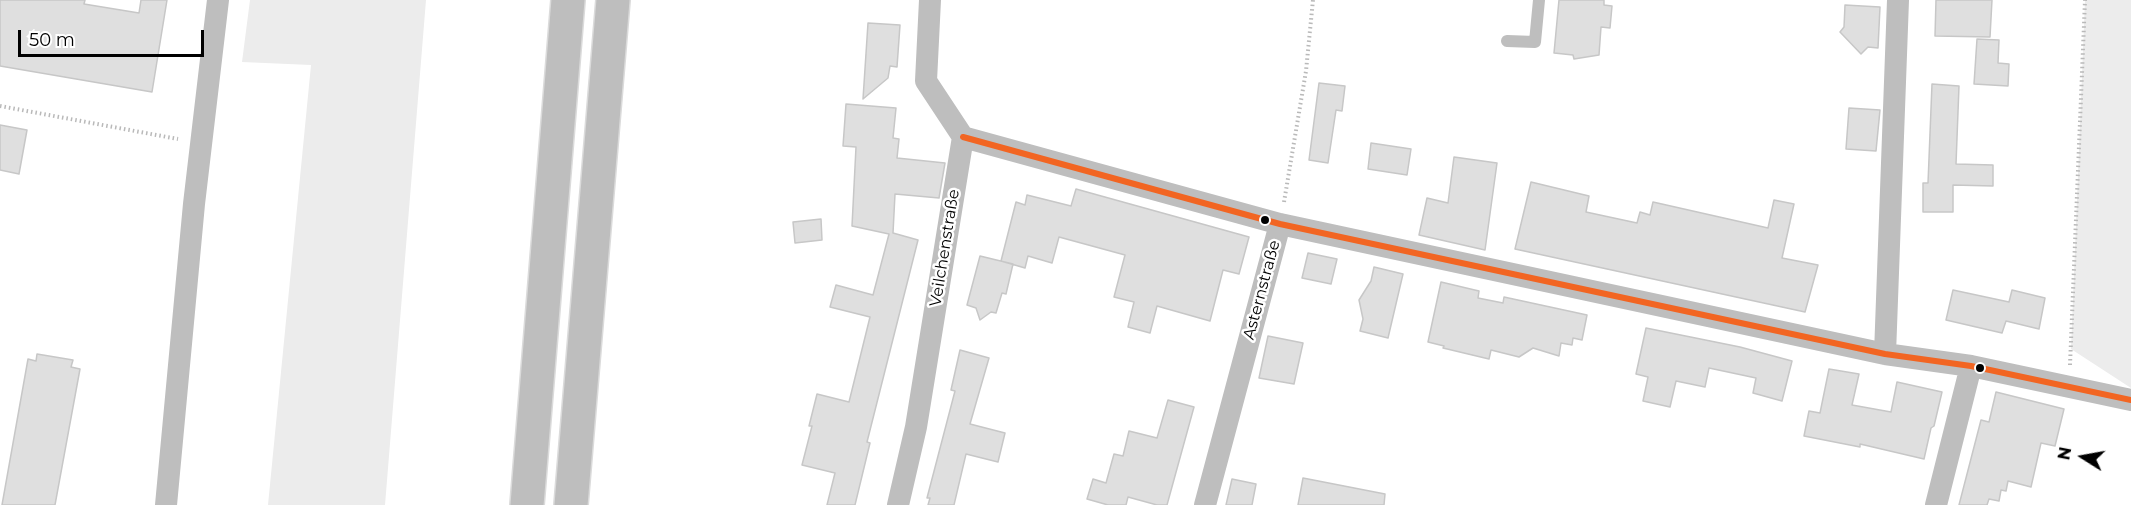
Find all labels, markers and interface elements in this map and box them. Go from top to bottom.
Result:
scale bar [21,18,207,56]
text: 50 m [29,29,75,51]
street label: Veilchenstraße [926,188,964,308]
unlabelled marker [1259,214,1271,226]
street label: Asternstraße [1240,238,1284,342]
unlabelled marker [1974,362,1986,374]
north arrow [2053,427,2113,487]
text: N [2054,445,2075,462]

